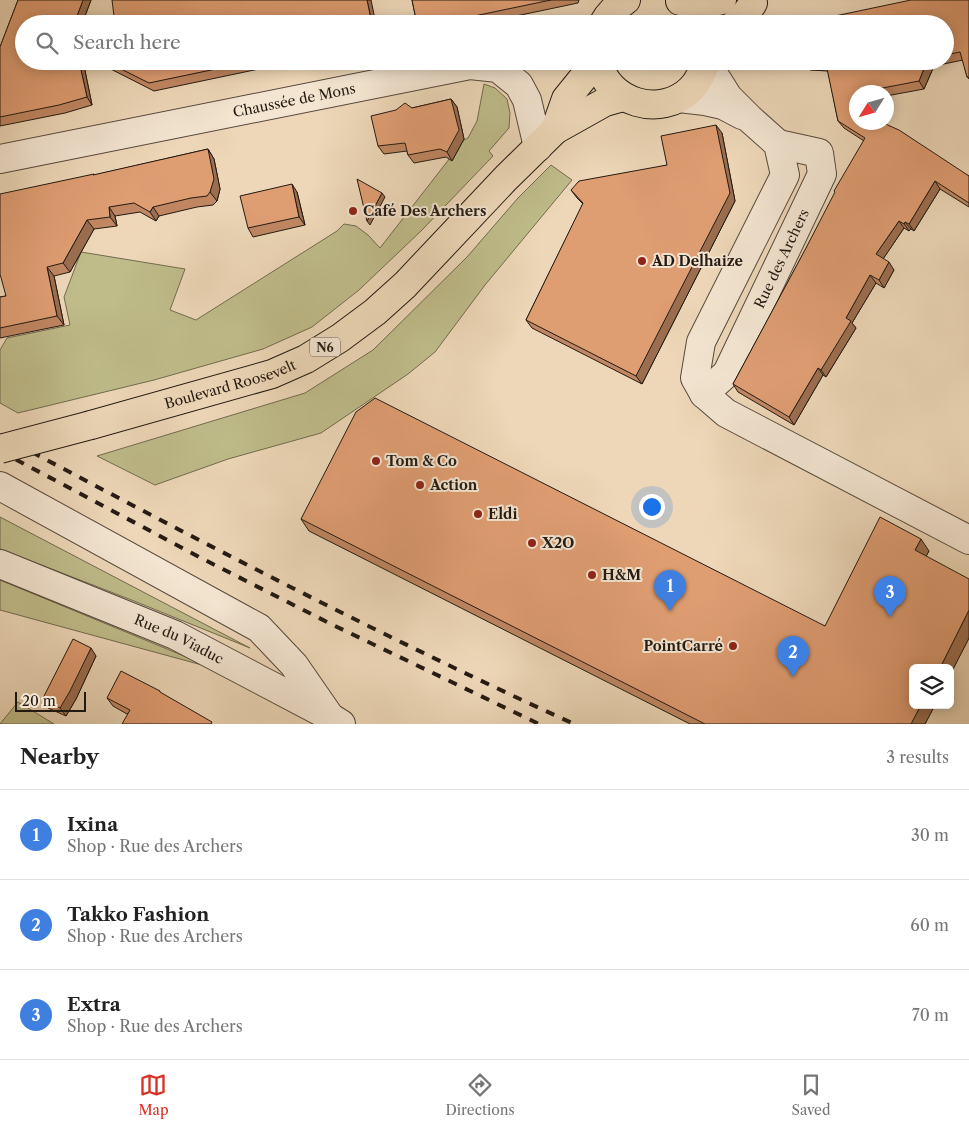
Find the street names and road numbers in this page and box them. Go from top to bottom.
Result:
street label: Chaussée de Mons [231,79,357,121]
street label: Rue des Archers [750,206,813,311]
road number: N6 [310,338,340,357]
street label: Boulevard Roosevelt [162,356,299,413]
street label: Rue du Viaduc [131,610,227,668]

